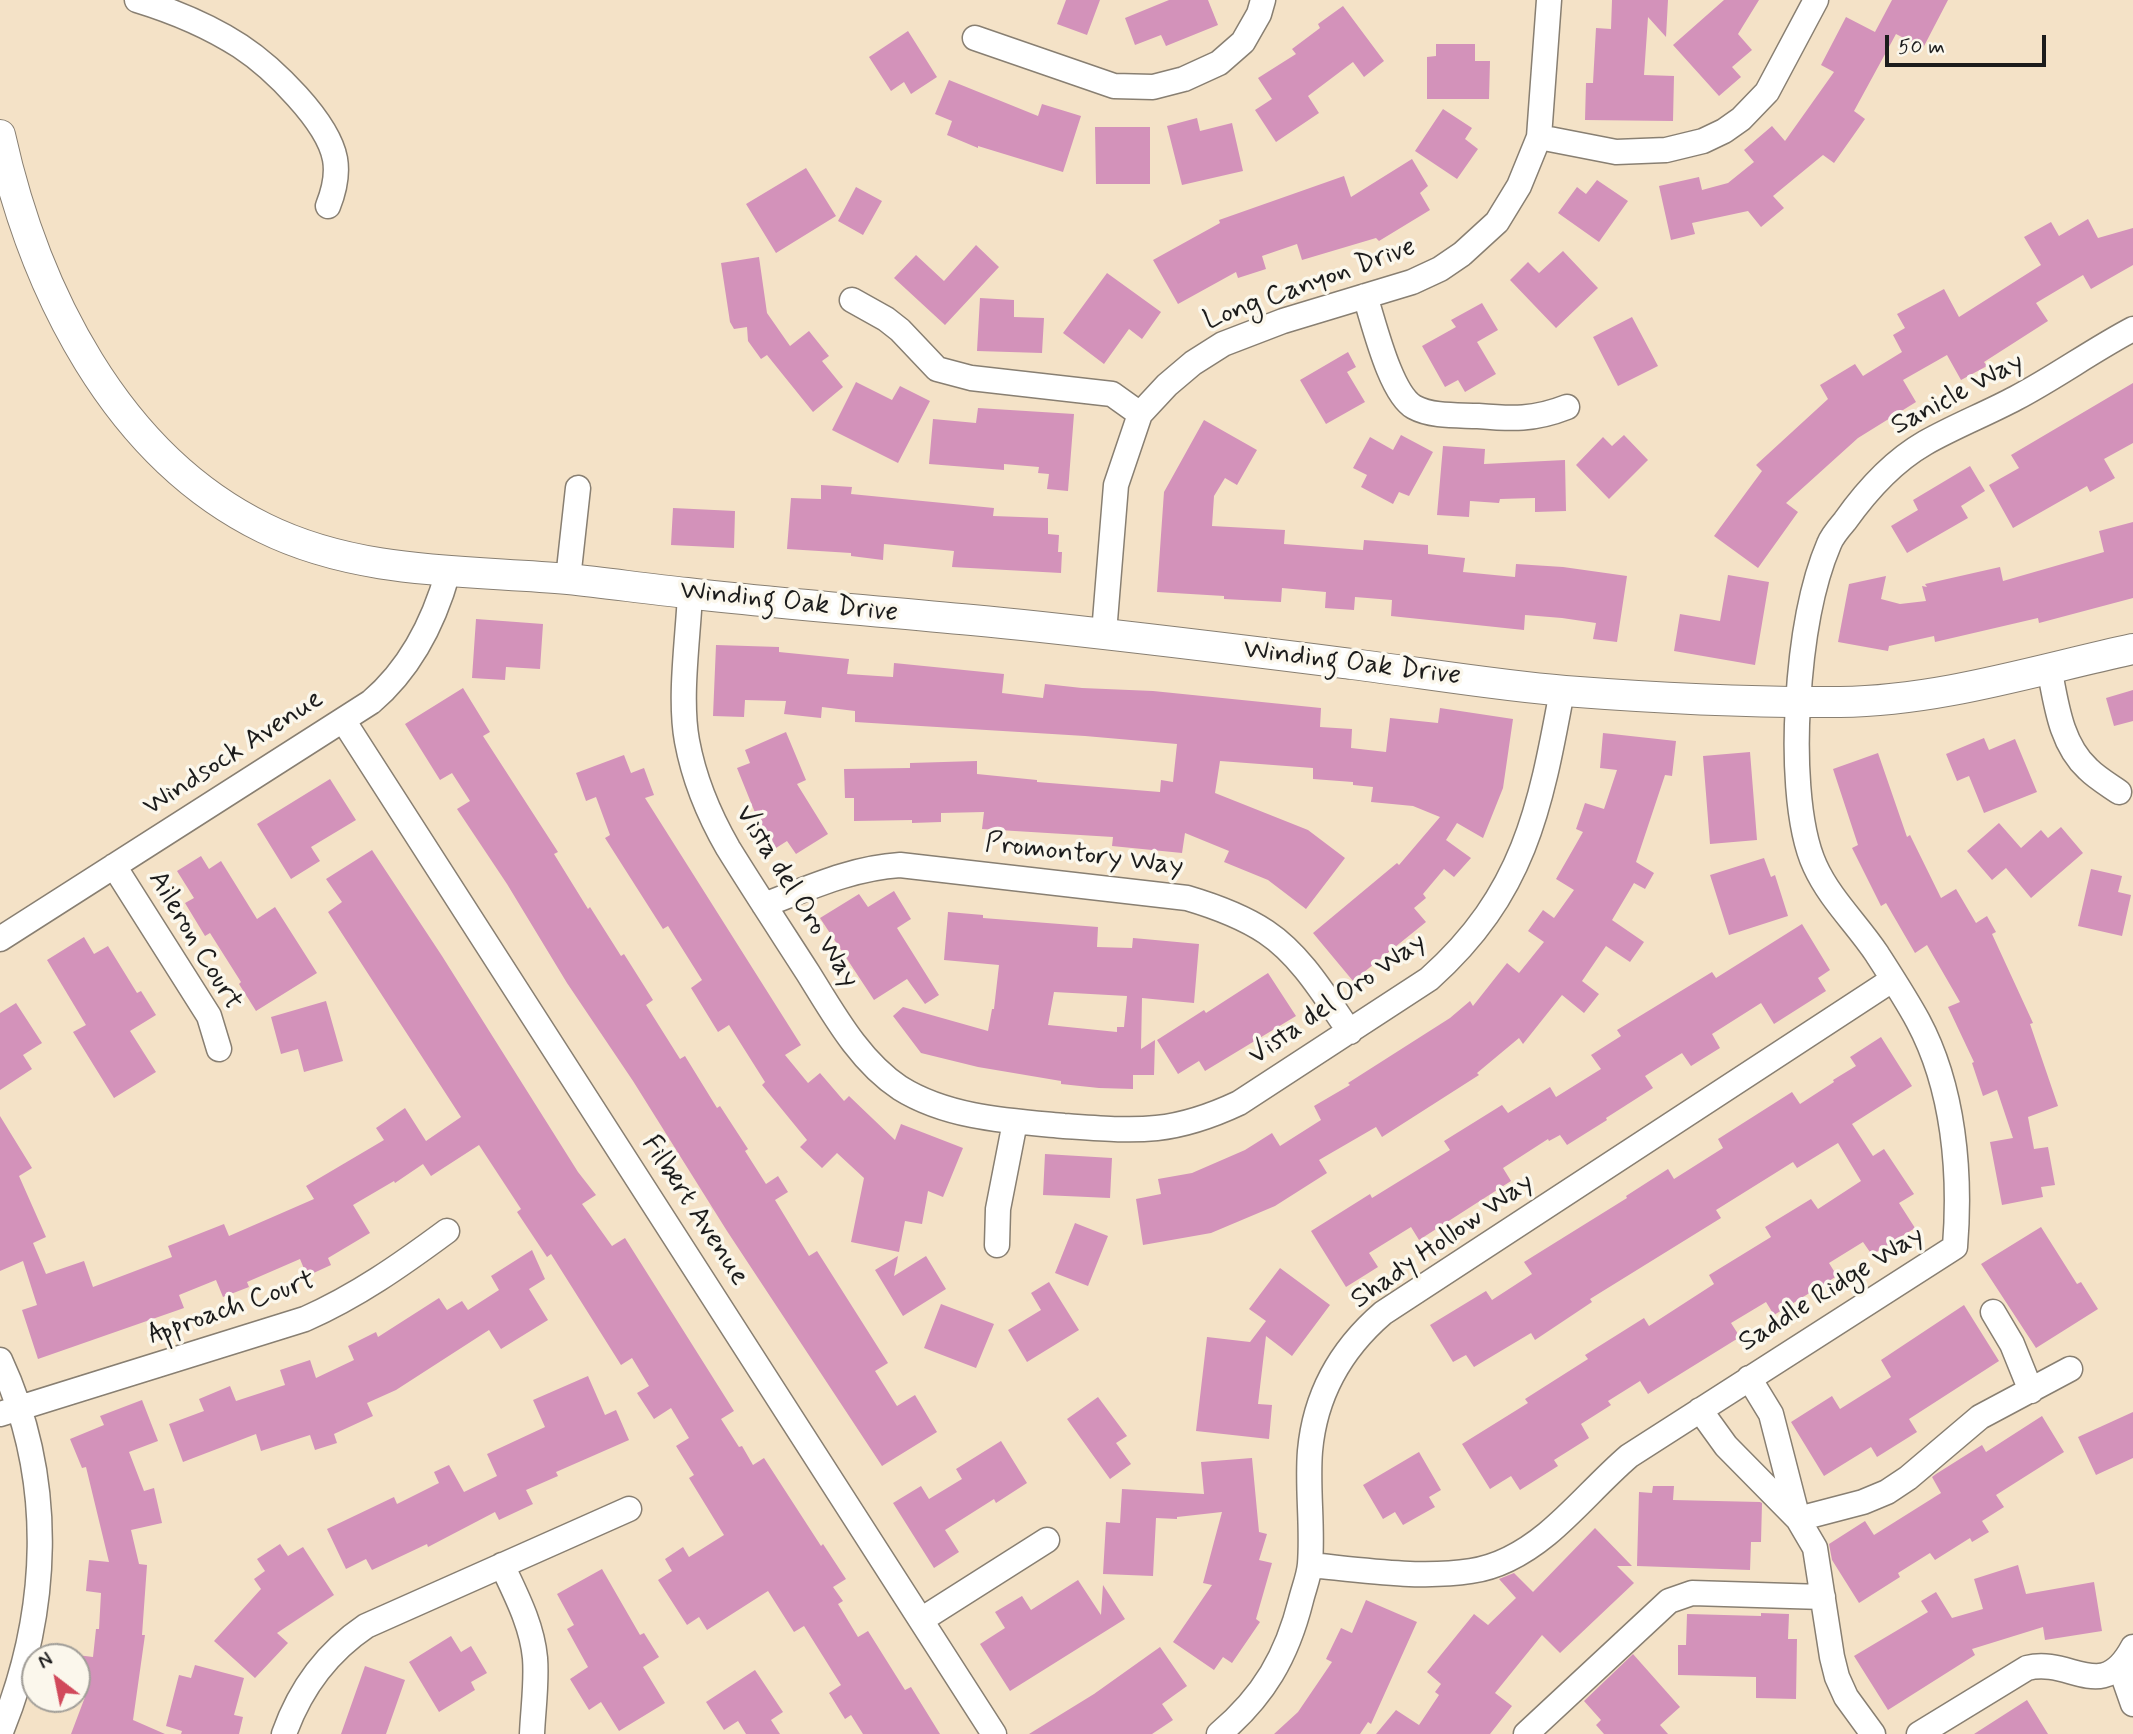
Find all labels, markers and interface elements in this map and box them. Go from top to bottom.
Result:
scale bar [1888,21,2049,65]
text: 50 m [1898,33,1945,61]
street label: Long Canyon Drive [1199,231,1421,339]
street label: Sanicle Way [1886,346,2030,444]
street label: Winding Oak Drive [678,575,900,631]
street label: Winding Oak Drive [1241,634,1463,694]
street label: Windsock Avenue [138,683,330,825]
street label: Vista del Oro Way [726,799,866,995]
street label: Promontory Way [983,827,1185,885]
street label: Aileron Court [139,865,249,1017]
street label: Vista del Oro Way [1243,926,1433,1074]
street label: Filbert Avenue [633,1130,755,1292]
street label: Shady Hollow Way [1345,1167,1541,1317]
street label: Saddle Ridge Way [1733,1220,1931,1360]
street label: Approach Court [144,1265,320,1353]
north arrow [21,1643,91,1713]
text: N [34,1648,58,1675]

